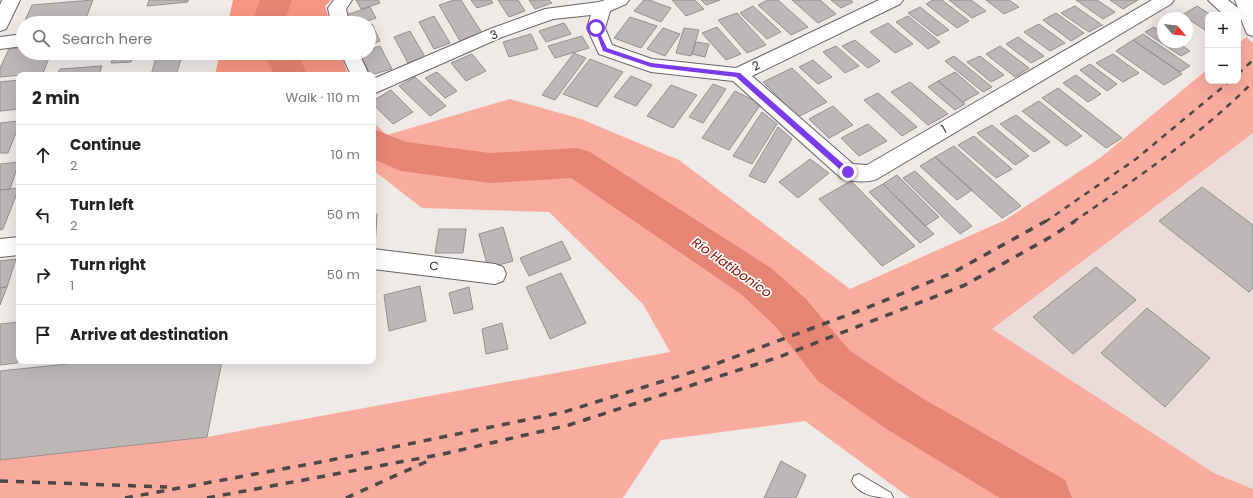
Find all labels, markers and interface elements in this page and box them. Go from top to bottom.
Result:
north arrow [1157,12,1193,48]
map controls [1205,12,1241,84]
button: + [1205,12,1241,48]
search box [16,16,376,60]
route start [587,19,605,37]
street label: 3 [487,25,500,44]
icon: search [30,27,52,49]
text: Search here [62,28,152,49]
button: − [1205,48,1241,84]
street label: 2 [749,56,763,75]
text: 2 min [32,86,80,110]
text: Walk · 110 m [286,88,360,107]
street label: 1 [938,120,950,137]
text: Continue [70,134,141,155]
icon: ahead [32,144,54,166]
text: 10 m [331,145,360,164]
text: 2 [70,156,77,175]
route end [839,163,857,181]
text: Turn left [70,194,134,215]
icon: left [32,204,54,226]
text: 50 m [327,205,360,224]
text: 2 [70,216,77,235]
water label: Río Hatibonico [688,233,776,302]
text: Turn right [70,254,146,275]
street label: C [428,257,440,275]
icon: right [32,264,54,286]
text: 50 m [327,265,360,284]
text: 1 [70,276,74,295]
icon: arrive [32,324,54,346]
text: Arrive at destination [70,324,228,345]

